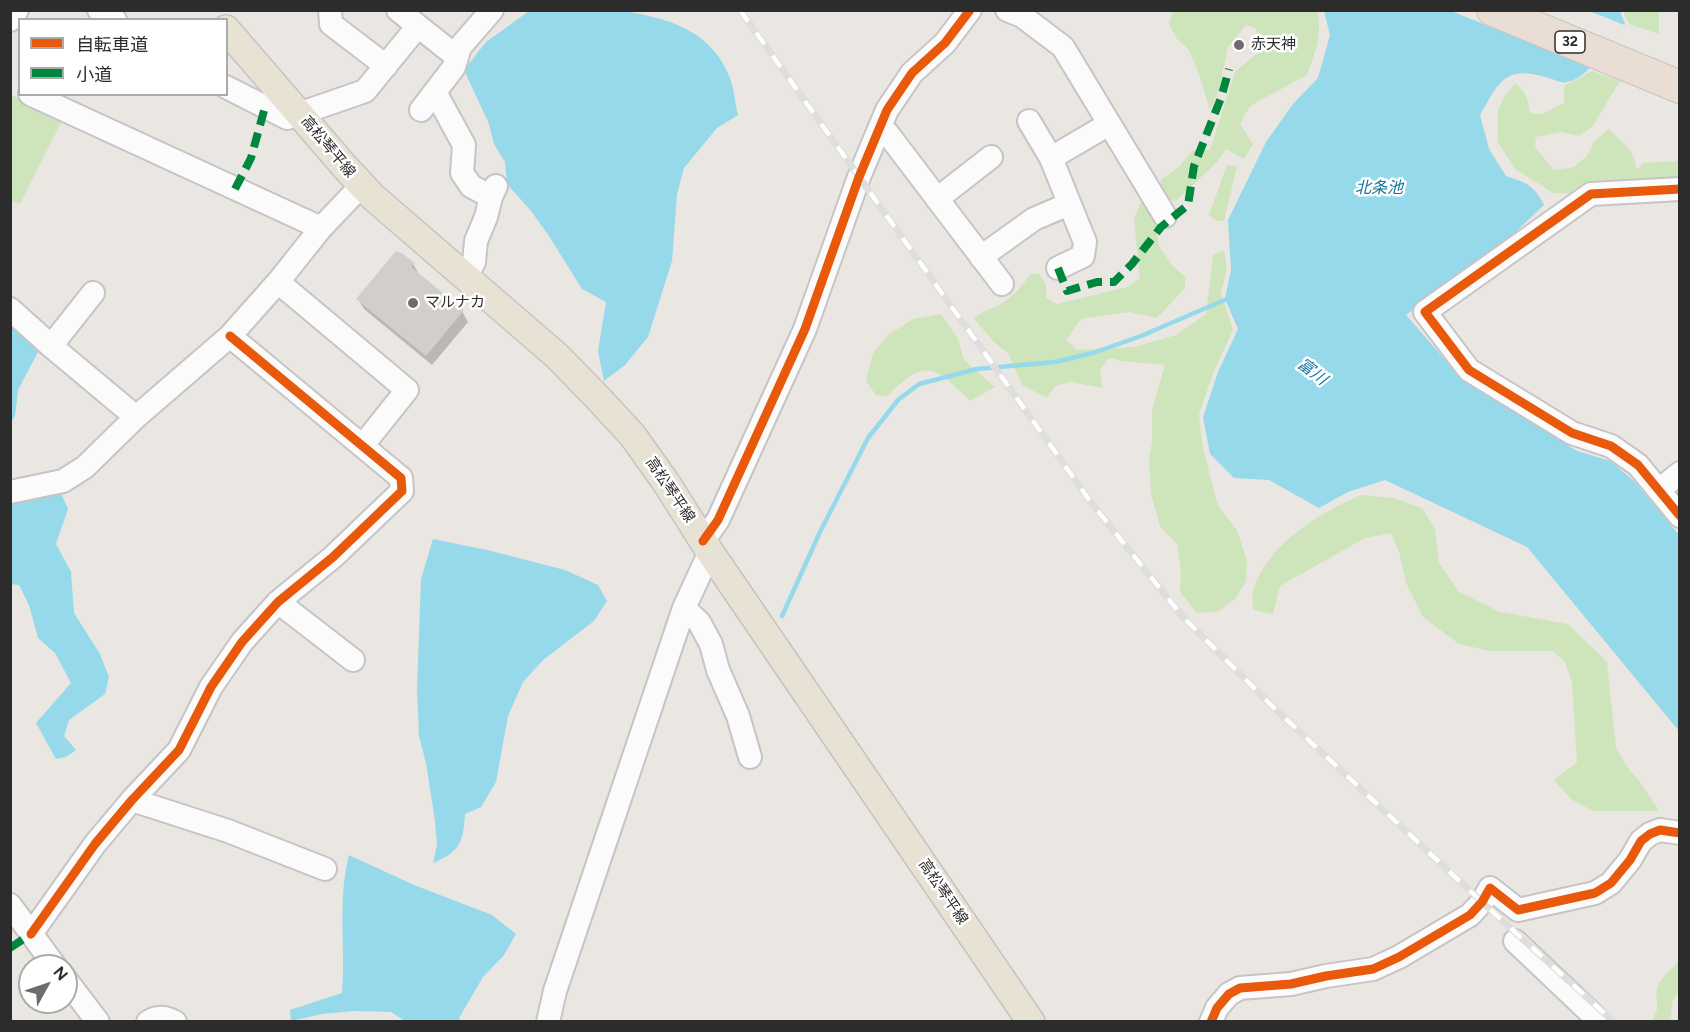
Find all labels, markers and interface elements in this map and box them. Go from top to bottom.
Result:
legend [18,18,228,96]
road number: 32 [1555,31,1585,53]
text: 自転車道 [76,34,148,56]
place label: 赤天神 [1251,36,1296,54]
marker: 赤天神 [1232,38,1246,52]
text: 小道 [76,64,112,86]
street label: 高松琴平線 [297,112,359,182]
water label: 北条池 [1355,178,1403,198]
place label: マルナカ [425,294,485,312]
marker: マルナカ [406,296,420,310]
water label: 富川 [1293,355,1331,389]
street label: 高松琴平線 [642,454,698,526]
street label: 高松琴平線 [915,856,971,928]
north arrow [18,954,78,1014]
text: N [49,963,72,984]

